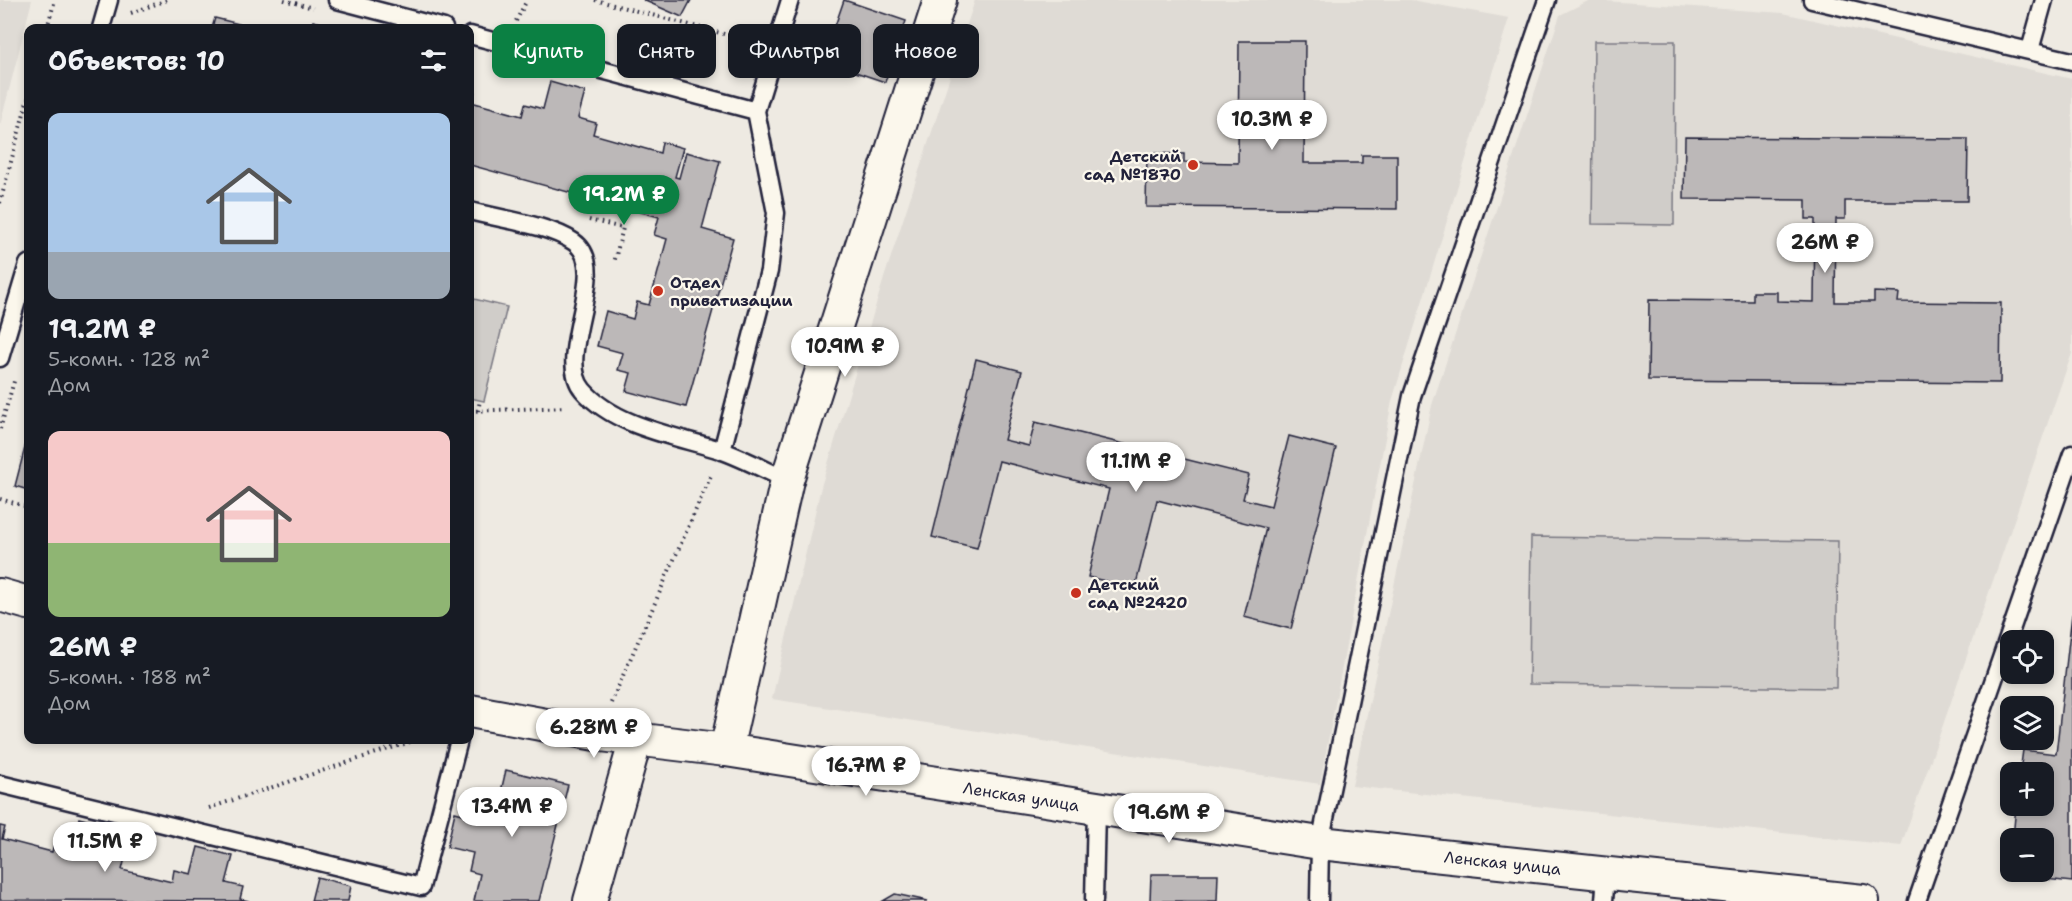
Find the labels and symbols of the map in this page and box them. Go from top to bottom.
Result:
pin: 10.3M ₽ [1217,100,1327,151]
place label: Детский сад №1870 [1084,146,1181,185]
marker: Детский сад №1870 [1186,158,1200,172]
pin: 19.2M ₽ [569,175,679,226]
pin: 26M ₽ [1783,223,1867,274]
place label: Отдел приватизации [670,272,793,311]
marker: Отдел приватизации [651,284,665,298]
pin: 10.9M ₽ [790,327,900,378]
pin: 11.1M ₽ [1081,442,1191,493]
place label: Детский сад №2420 [1088,574,1187,613]
marker: Детский сад №2420 [1069,586,1083,600]
pin: 6.28M ₽ [539,708,649,759]
pin: 16.7M ₽ [811,746,921,797]
street label: Ленская улица [962,777,1081,816]
pin: 13.4M ₽ [457,787,567,838]
pin: 19.6M ₽ [1114,793,1224,844]
pin: 11.5M ₽ [50,822,160,873]
street label: Ленская улица [1443,846,1562,880]

